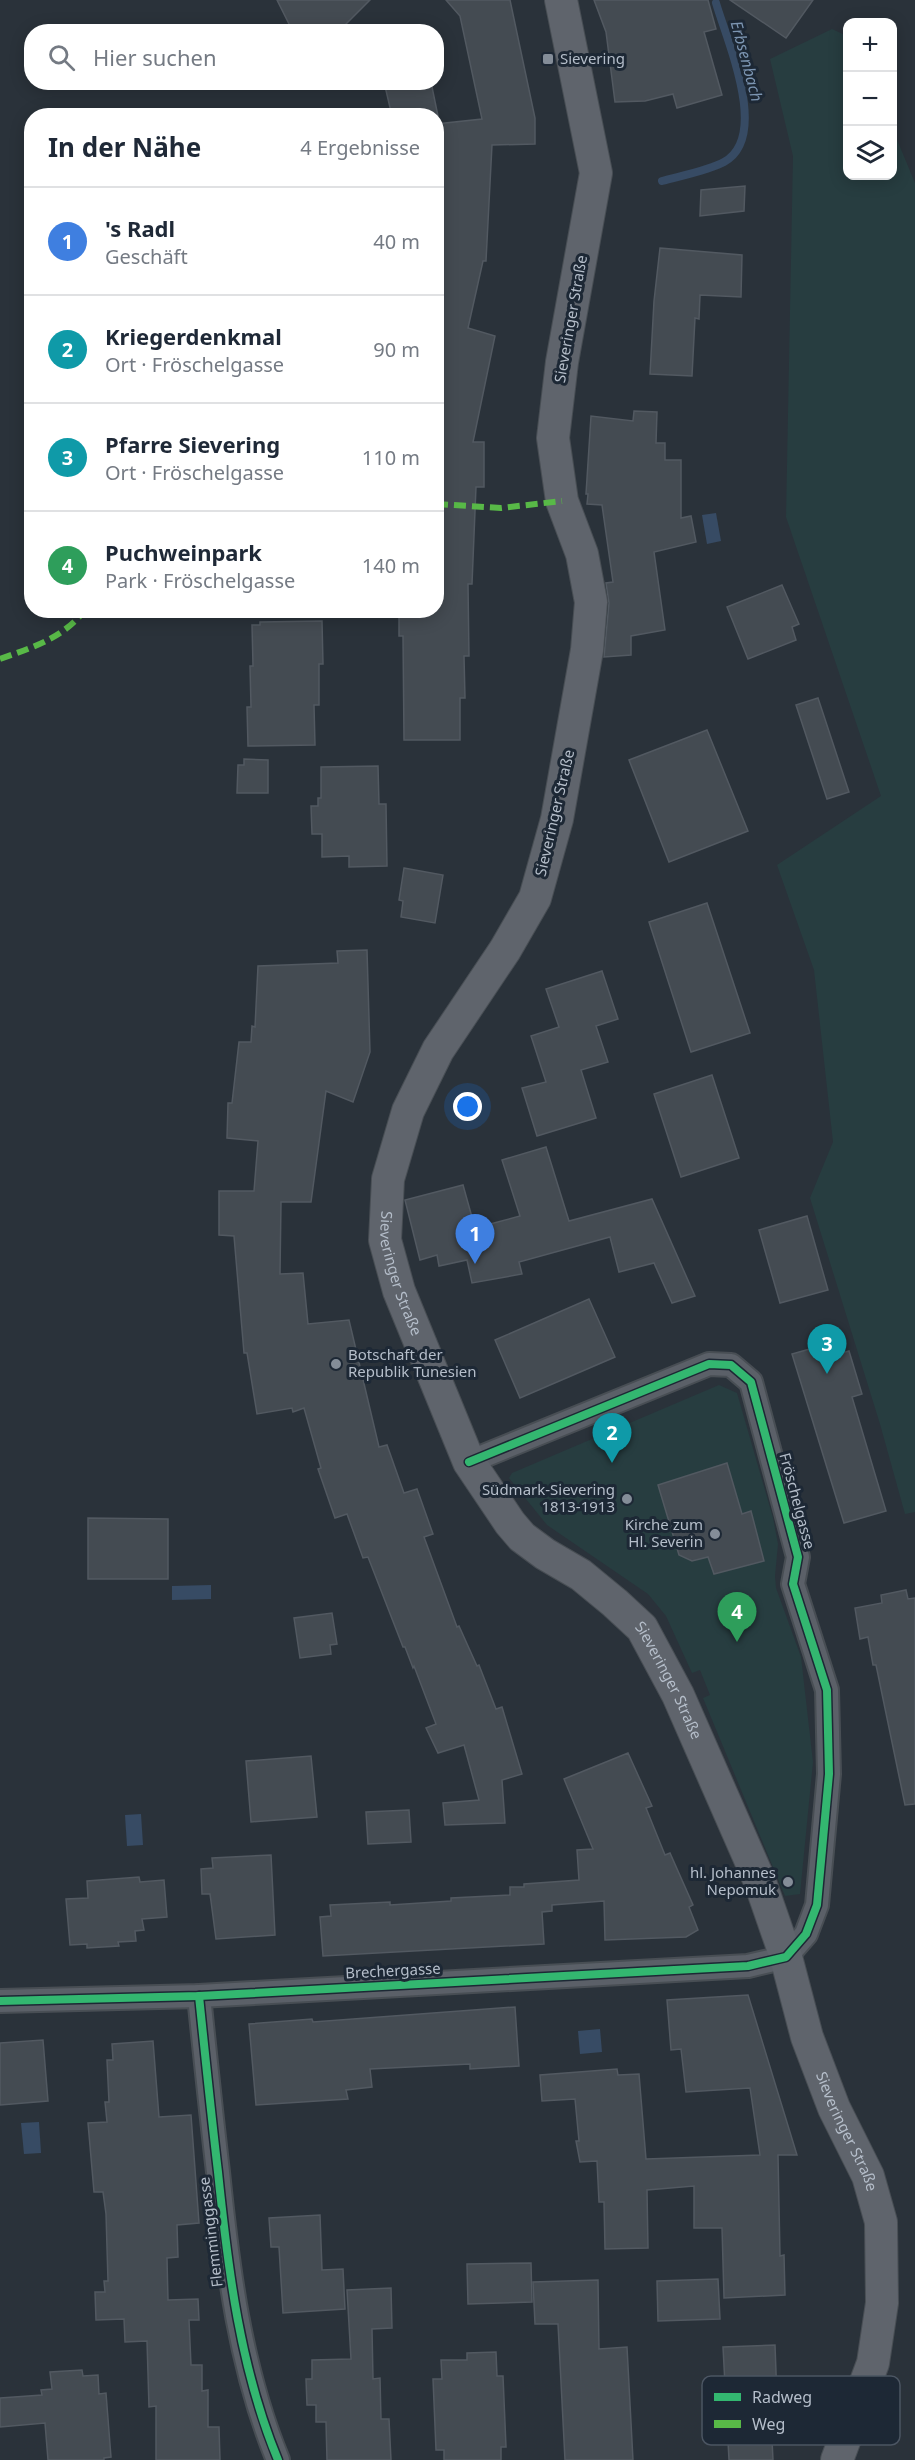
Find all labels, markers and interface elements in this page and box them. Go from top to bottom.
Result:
water label: Erbsenbach [726,18,768,104]
map controls [843,18,897,180]
button: + [843,18,897,72]
search box [24,24,444,90]
icon: search [45,41,78,74]
text: Hier suchen [93,42,217,72]
place label: Sievering [560,48,625,68]
marker: Sievering [541,52,555,66]
button: − [843,72,897,126]
button: layers [843,126,897,180]
text: In der Nähe [48,129,201,165]
text: 4 Ergebnisse [300,134,420,161]
text: 's Radl [105,213,175,243]
text: 1 [62,228,73,255]
text: 40 m [373,228,420,255]
text: Geschäft [105,243,188,270]
street label: Sieveringer Straße [549,253,591,384]
text: Kriegerdenkmal [105,321,282,351]
text: 2 [62,336,73,363]
text: 90 m [373,336,420,363]
text: Ort · Fröschelgasse [105,351,284,378]
text: Pfarre Sievering [105,429,280,459]
text: 3 [62,444,73,471]
text: 110 m [362,444,420,471]
text: Ort · Fröschelgasse [105,459,284,486]
text: Puchweinpark [105,537,262,567]
text: 4 [62,552,73,579]
text: 140 m [362,552,420,579]
text: Park · Fröschelgasse [105,567,295,594]
street label: Sieveringer Straße [530,748,578,878]
your location [453,1092,482,1121]
street label: Sieveringer Straße [376,1210,427,1338]
pin: 1 [456,1214,494,1264]
pin: 3 [808,1324,846,1374]
place label: Botschaft der Republik Tunesien [348,1344,477,1381]
marker: Botschaft der Republik Tunesien [329,1357,343,1371]
pin: 2 [592,1414,632,1463]
street label: Fröschelgasse [775,1450,820,1551]
place label: Südmark-Sievering 1813-1913 [482,1479,615,1516]
marker: Südmark-Sievering 1813-1913 [620,1492,634,1506]
place label: Kirche zum Hl. Severin [625,1514,703,1551]
marker: Kirche zum Hl. Severin [708,1527,722,1541]
pin: 4 [718,1592,756,1642]
street label: Sieveringer Straße [632,1616,707,1742]
place label: hl. Johannes Nepomuk [690,1862,776,1899]
marker: hl. Johannes Nepomuk [781,1875,795,1889]
street label: Brechergasse [345,1958,441,1982]
street label: Sieveringer Straße [812,2068,883,2193]
street label: Flemminggasse [193,2176,227,2288]
legend [702,2376,900,2445]
text: Radweg [752,2386,812,2408]
text: Weg [752,2413,785,2435]

